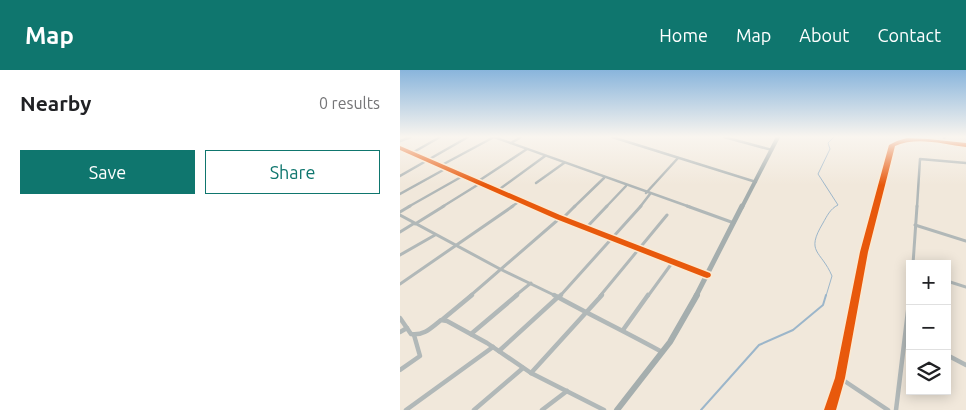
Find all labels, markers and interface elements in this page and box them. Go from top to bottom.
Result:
text: Map [25,22,74,49]
text: Home [659,25,708,45]
text: Map [736,25,771,45]
text: About [799,25,849,45]
text: Contact [877,25,941,45]
text: Nearby [20,91,91,115]
text: 0 results [319,94,380,112]
button: Save [20,150,195,194]
button: Share [205,150,380,194]
map controls [906,260,951,395]
button: + [906,260,951,305]
button: − [906,305,951,350]
button: layers [906,350,951,395]

